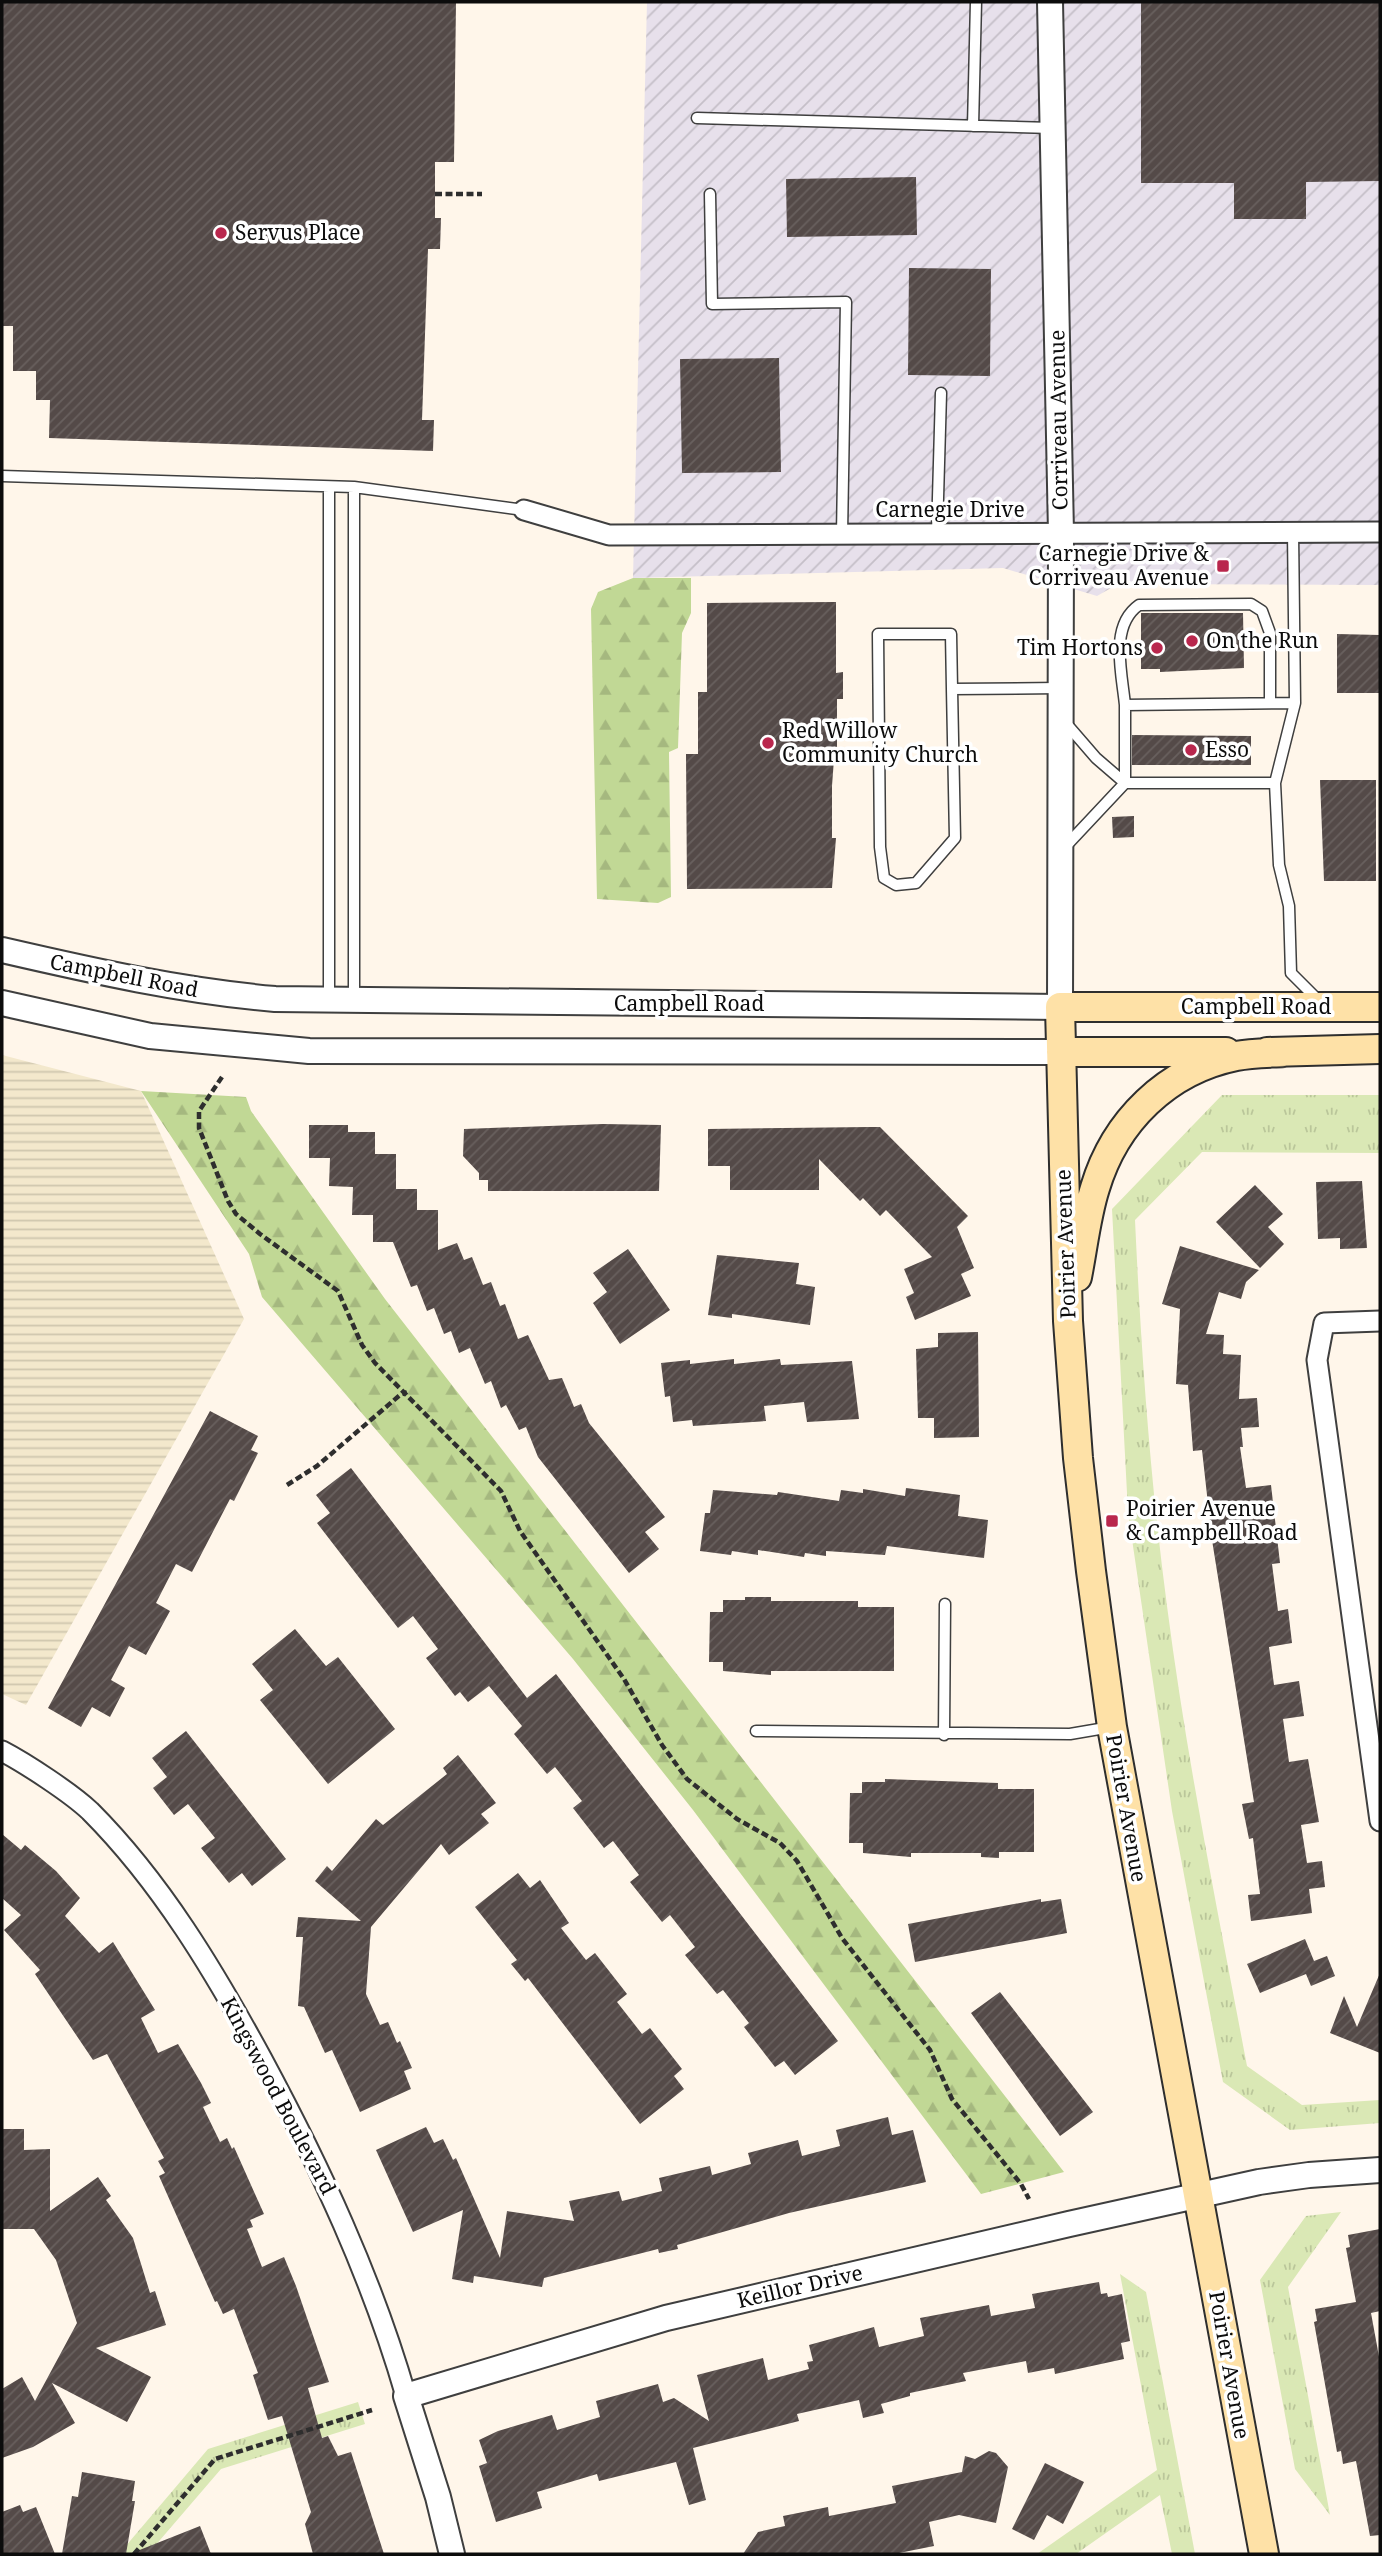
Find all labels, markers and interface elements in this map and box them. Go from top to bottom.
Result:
place label: Servus Place [235,218,361,246]
marker: Servus Place [213,225,229,241]
street label: Corriveau Avenue [1042,329,1074,511]
street label: Carnegie Drive [875,495,1025,523]
place label: Carnegie Drive & Corriveau Avenue [1028,539,1209,591]
marker: Carnegie Drive & Corriveau Avenue [1215,558,1231,574]
place label: On the Run [1206,626,1319,654]
place label: Tim Hortons [1017,633,1143,661]
marker: On the Run [1184,633,1200,649]
marker: Tim Hortons [1149,640,1165,656]
place label: Red Willow Community Church [782,716,978,768]
marker: Red Willow Community Church [760,735,776,751]
place label: Esso [1205,735,1249,763]
marker: Esso [1183,742,1199,758]
street label: Campbell Road [48,947,201,1003]
street label: Campbell Road [614,989,764,1017]
street label: Campbell Road [1181,992,1331,1020]
street label: Poirier Avenue [1048,1169,1082,1319]
place label: Poirier Avenue & Campbell Road [1126,1494,1298,1546]
marker: Poirier Avenue & Campbell Road [1104,1513,1120,1529]
street label: Poirier Avenue [1100,1732,1154,1884]
street label: Kingswood Boulevard [215,1992,343,2199]
street label: Keillor Drive [734,2258,865,2314]
street label: Poirier Avenue [1203,2289,1257,2441]

